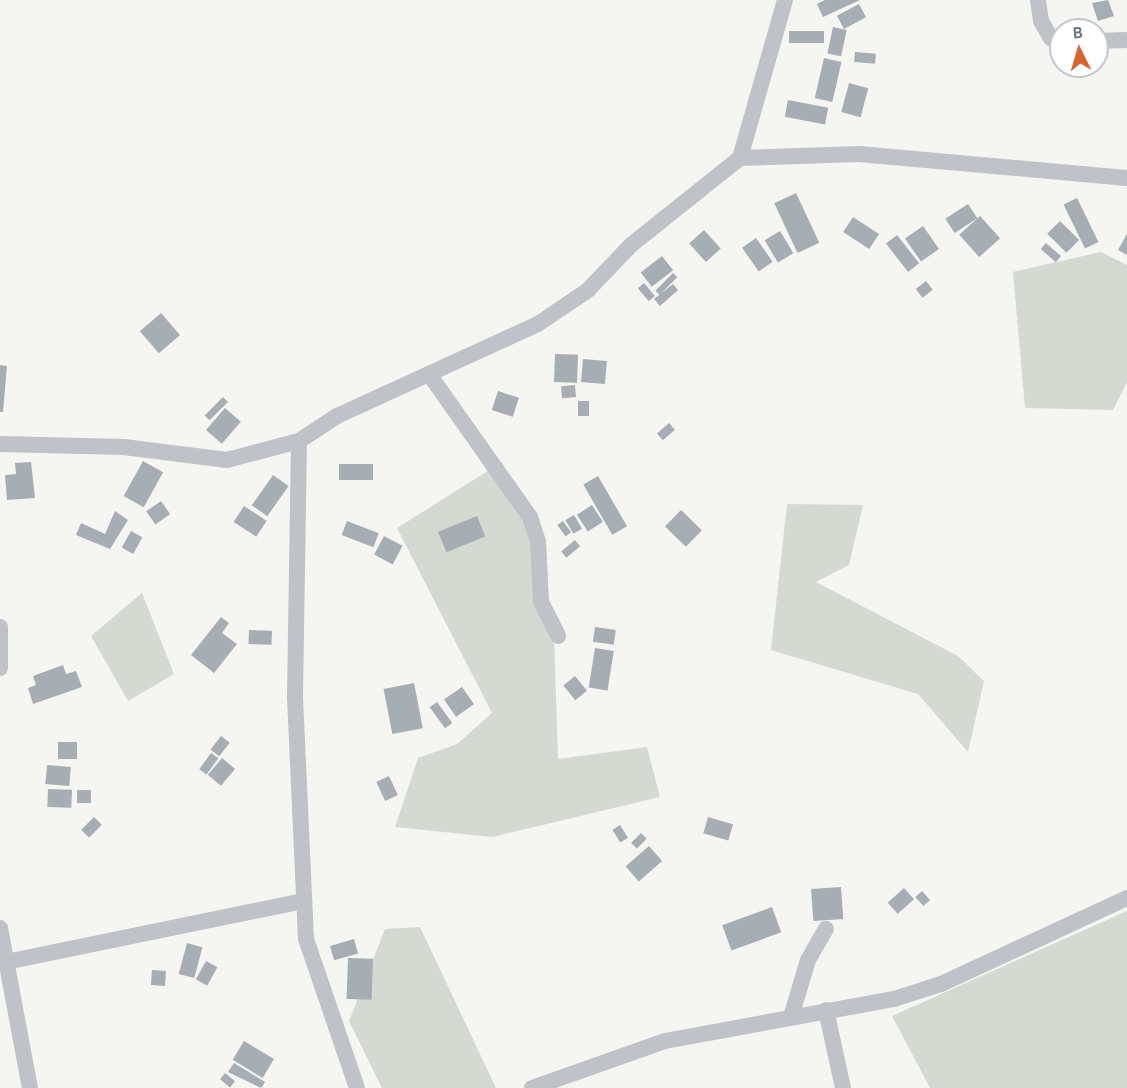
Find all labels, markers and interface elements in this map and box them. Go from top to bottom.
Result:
north arrow [1049,18,1109,78]
text: B [1072,21,1083,43]

